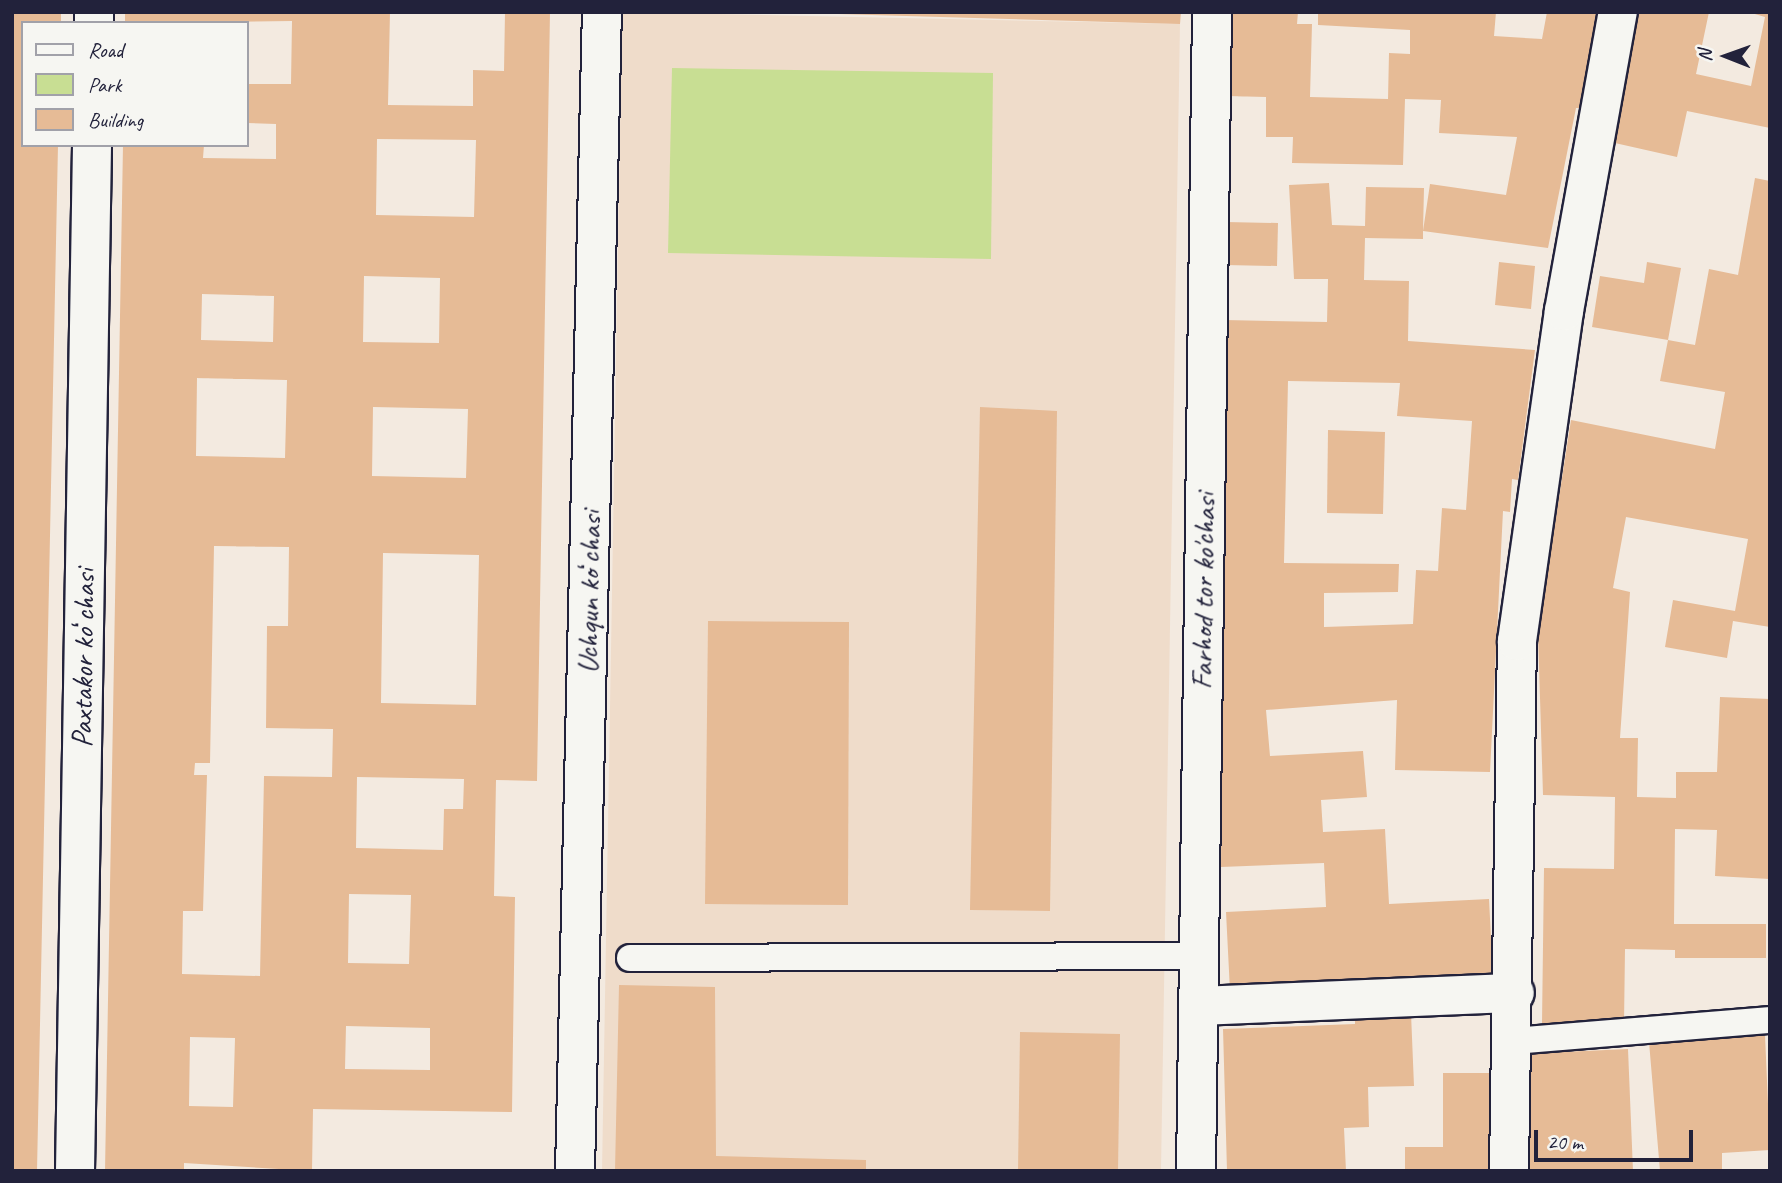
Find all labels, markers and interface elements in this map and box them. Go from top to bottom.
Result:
legend [21,21,248,147]
north arrow [1691,21,1761,91]
text: Road [88,37,123,63]
text: N [1693,50,1717,62]
text: Park [88,72,121,98]
text: Building [88,107,143,133]
street label: Farhod tor ko'chasi [1183,492,1223,690]
street label: Uchqun koʻchasi [570,510,608,674]
street label: Paxtakor koʻchasi [63,568,103,748]
scale bar [1537,1116,1696,1160]
text: 20 m [1547,1129,1583,1155]

